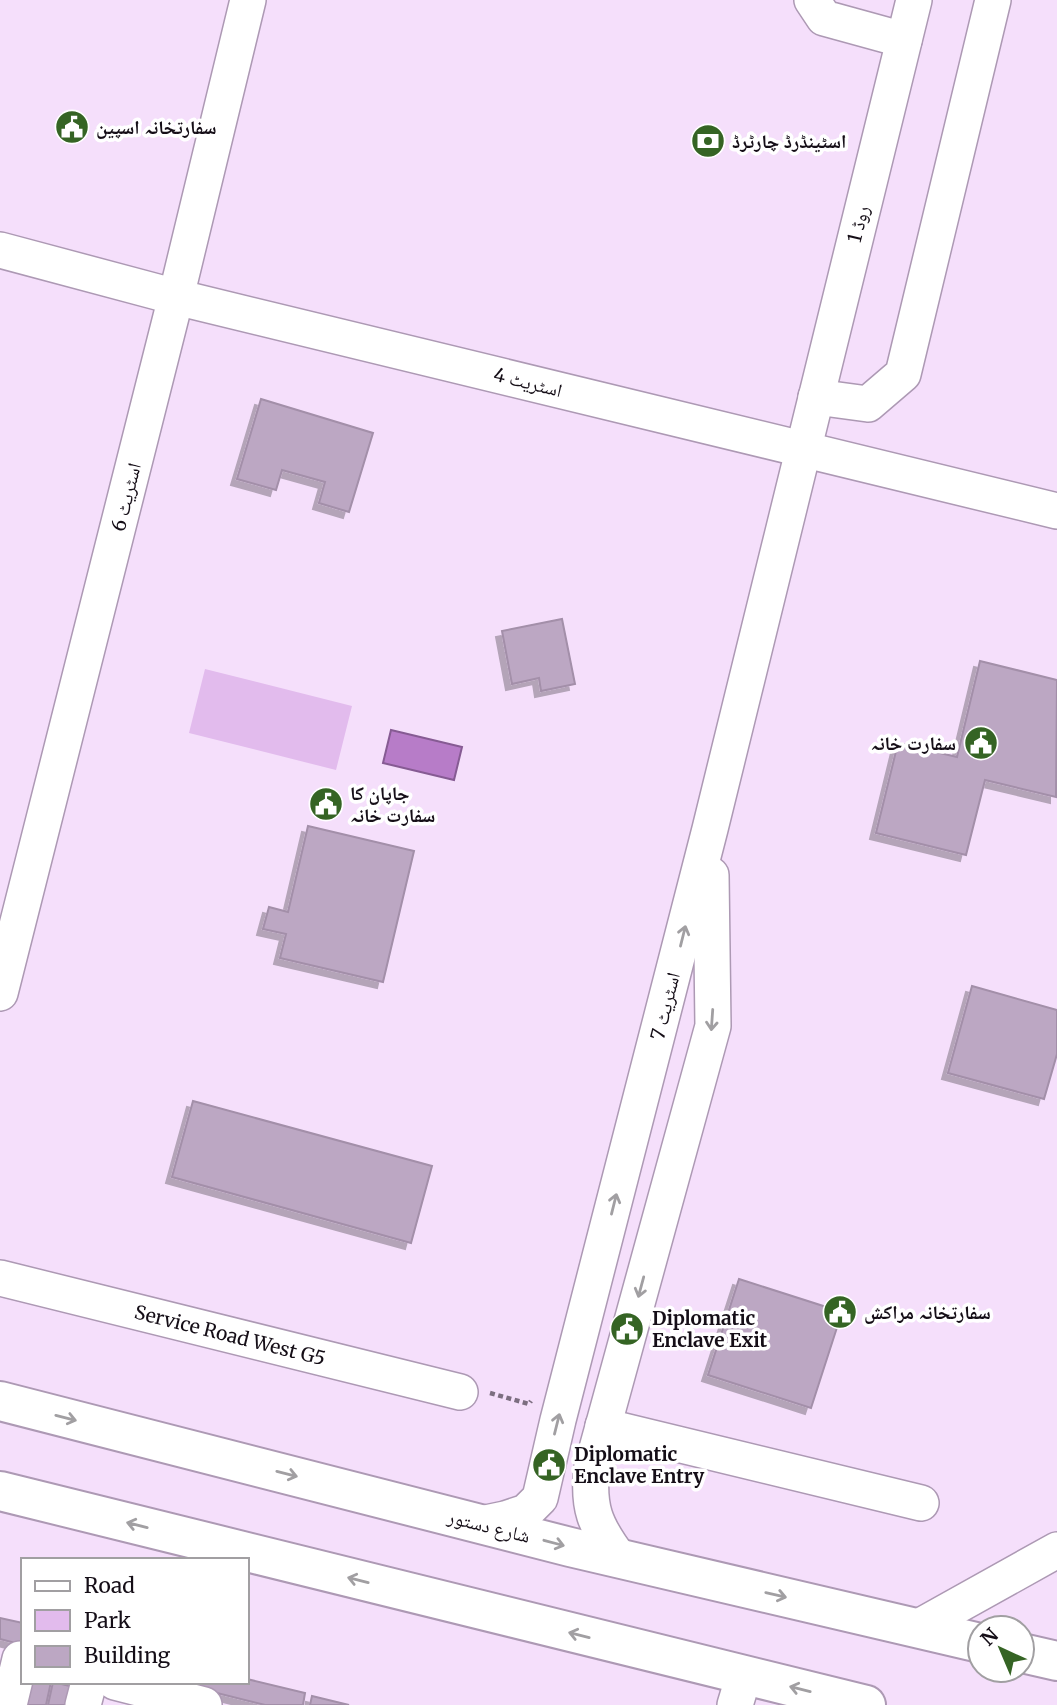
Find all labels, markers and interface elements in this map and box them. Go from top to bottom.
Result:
public building icon: سفارتخانہ اسپین [53,108,91,146]
place label: سفارتخانہ اسپین [96,115,217,139]
bank icon: اسٹینڈرڈ چارٹرڈ [689,122,727,160]
place label: اسٹینڈرڈ چارٹرڈ [732,129,846,153]
street label: روڈ 1 [842,203,874,245]
street label: اسٹریٹ 4 [491,362,565,402]
street label: اسٹریٹ 6 [106,460,146,534]
public building icon: سفارت خانہ [962,724,1000,762]
place label: سفارت خانہ [871,731,956,755]
place label: جاپان کا سفارت خانہ [350,781,435,827]
public building icon: جاپان کا سفارت خانہ [307,785,345,823]
one-way arrow [677,925,690,948]
street label: اسٹریٹ 7 [645,970,685,1042]
one-way arrow [705,1008,718,1031]
one-way arrow [608,1193,621,1216]
one-way arrow [634,1275,647,1298]
public building icon: سفارتخانہ مراکش [821,1293,859,1331]
street label: Service Road West G5 [132,1300,328,1370]
place label: سفارتخانہ مراکش [864,1300,991,1324]
place label: Diplomatic Enclave Exit [652,1306,768,1352]
public building icon: Diplomatic Enclave Exit [608,1310,646,1348]
one-way arrow [54,1412,77,1425]
one-way arrow [551,1413,564,1436]
place label: Diplomatic Enclave Entry [574,1442,705,1488]
public building icon: Diplomatic Enclave Entry [530,1446,568,1484]
one-way arrow [275,1468,298,1481]
street label: شارع دستور [444,1504,533,1548]
one-way arrow [126,1518,149,1532]
one-way arrow [543,1537,565,1550]
legend [21,1558,248,1684]
text: Road [84,1572,135,1599]
one-way arrow [347,1573,370,1586]
one-way arrow [764,1589,787,1602]
text: Park [84,1607,131,1634]
north arrow [966,1614,1036,1684]
text: N [975,1623,1003,1651]
one-way arrow [568,1628,591,1641]
text: Building [84,1642,171,1669]
one-way arrow [789,1682,812,1695]

